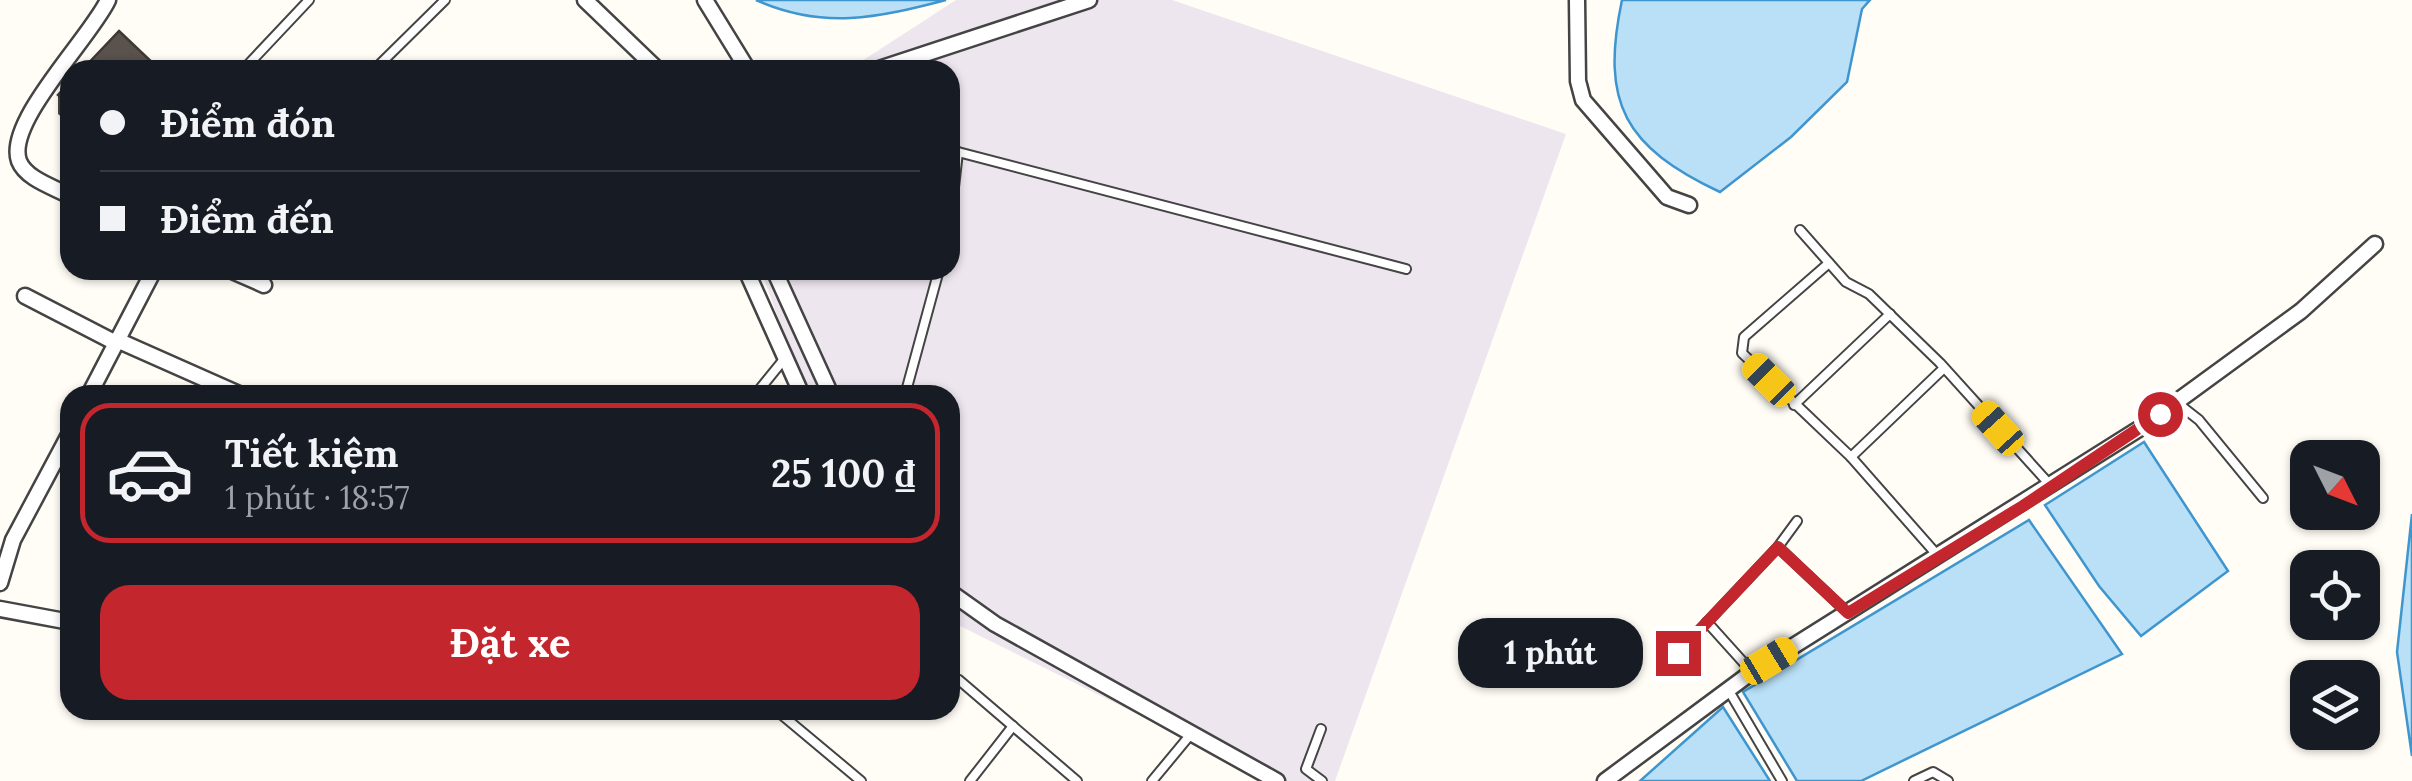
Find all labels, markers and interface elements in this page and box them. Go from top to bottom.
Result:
text: Điểm đón [160,99,335,147]
text: Điểm đến [160,195,334,243]
car [1737,348,1801,412]
route start [2138,392,2183,437]
car [1967,396,2029,460]
icon: car [105,428,195,518]
text: Tiết kiệm [225,429,399,477]
north arrow [2290,440,2380,530]
map controls [2290,440,2380,750]
text: 25 100 ₫ [771,449,915,497]
text: 1 phút · 18:57 [225,477,409,518]
button: locate [2290,550,2380,640]
button: Đặt xe [100,585,920,700]
callout: 1 phút [1458,618,1643,688]
route end [1656,631,1701,676]
text: 1 phút [1504,632,1597,673]
car [1736,633,1802,689]
button: layers [2290,660,2380,750]

